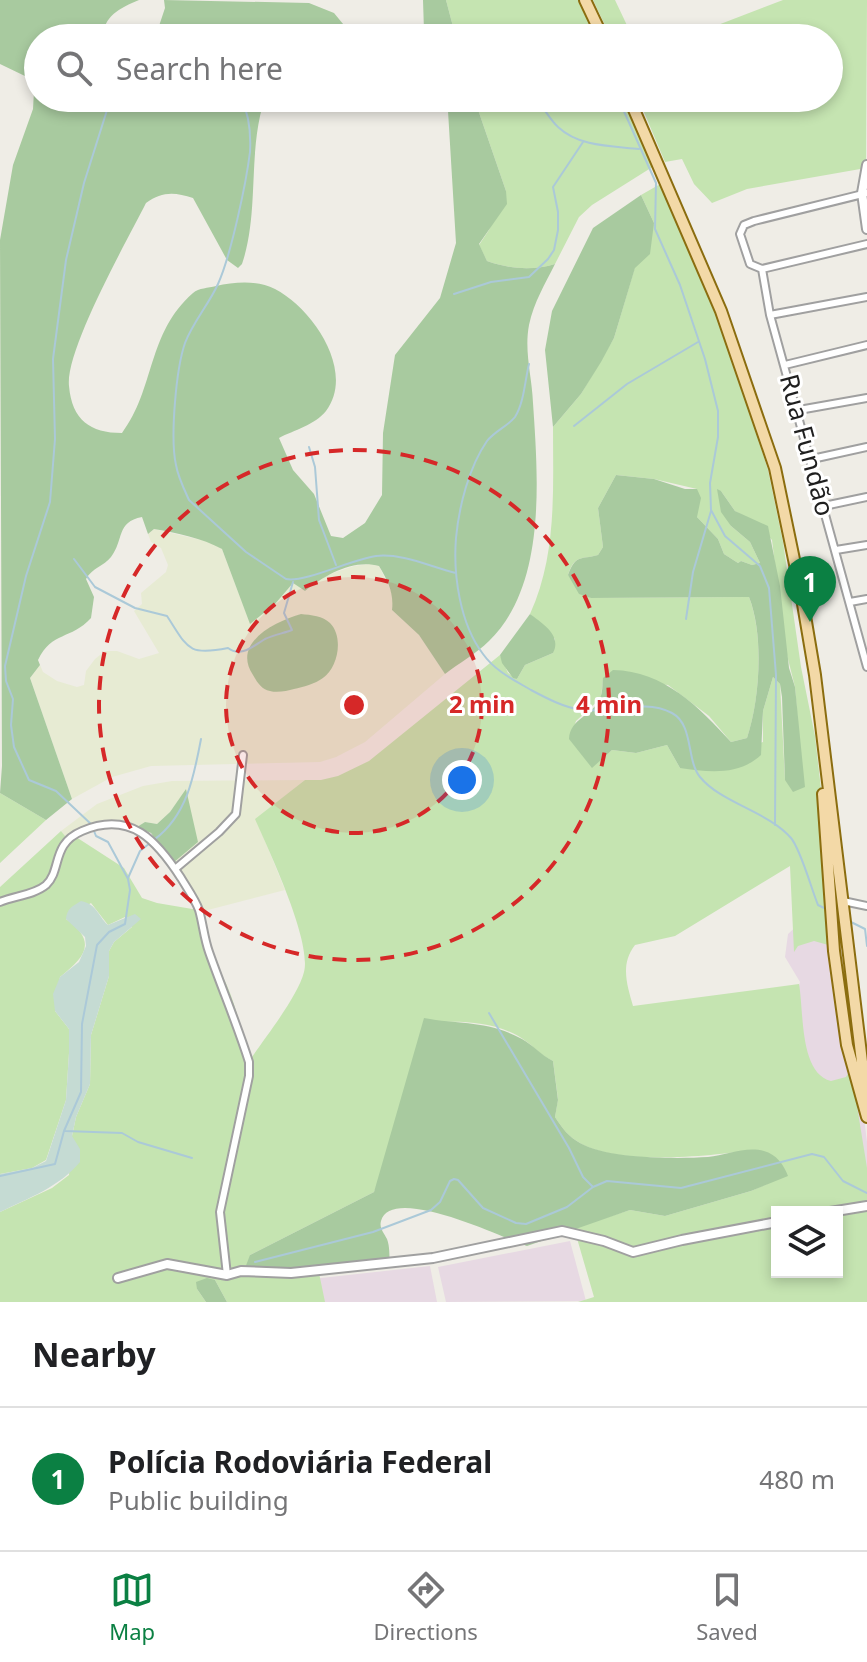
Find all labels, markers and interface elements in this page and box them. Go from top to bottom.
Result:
search box [24,24,843,112]
icon: search [52,46,96,90]
text: Search here [116,48,283,89]
street label: Rua Fundão [772,370,844,520]
pin: 1 [784,556,836,622]
text: 2 min [449,687,515,720]
text: 4 min [576,687,642,720]
centre of rings [340,691,368,719]
your location [442,760,482,800]
map controls [771,1206,843,1278]
button: layers [771,1206,843,1278]
text: Nearby [32,1331,156,1377]
text: Polícia Rodoviária Federal [108,1441,492,1482]
text: 1 [51,1461,65,1497]
text: 480 m [759,1461,835,1497]
text: Public building [108,1482,289,1518]
tab: Map [109,1568,155,1646]
tab: Directions [373,1568,478,1646]
tab: Saved [696,1568,758,1646]

